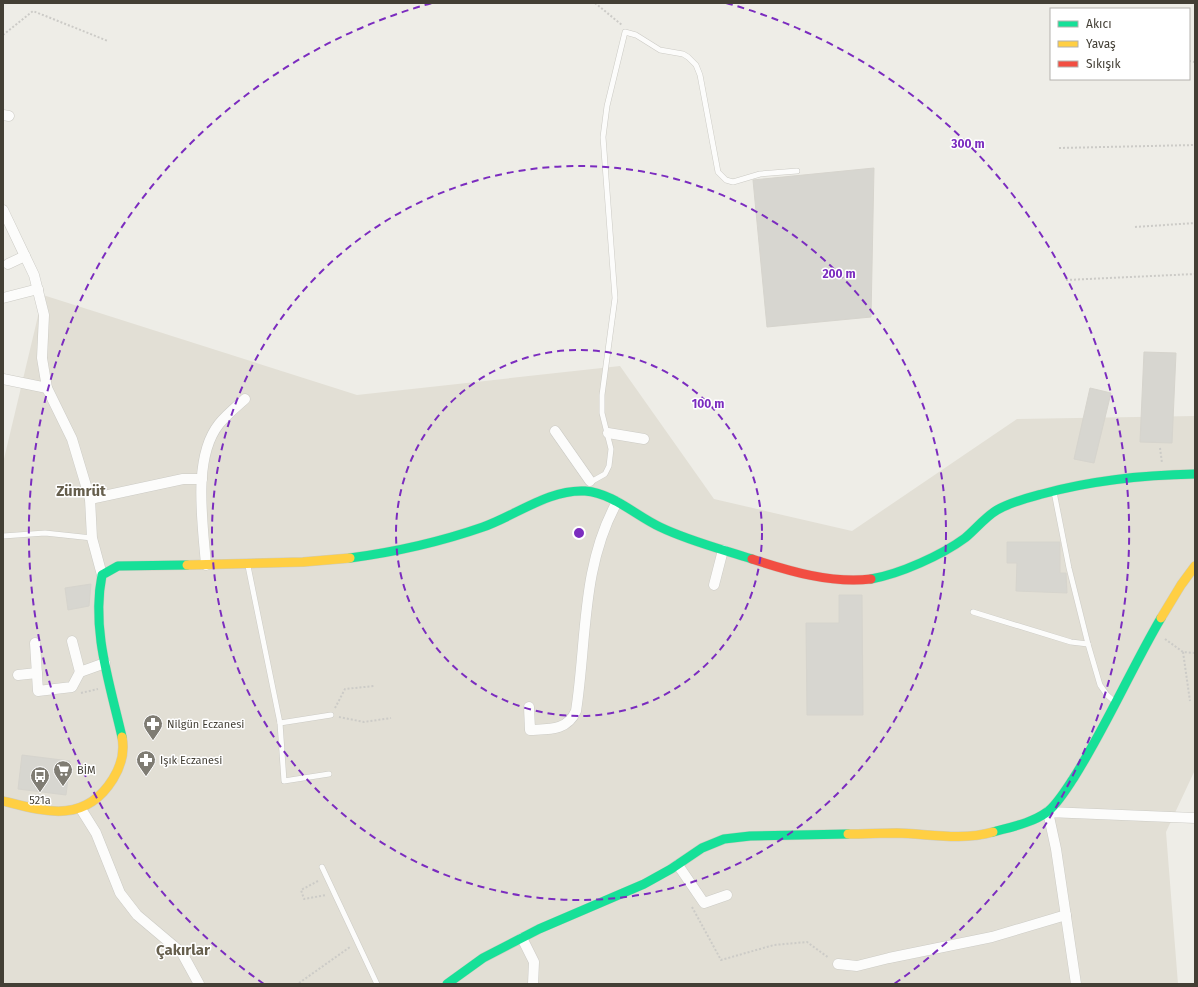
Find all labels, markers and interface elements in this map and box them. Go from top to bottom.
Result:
legend [1050,8,1190,80]
text: Akıcı [1086,17,1112,31]
text: Yavaş [1086,37,1116,51]
text: Sıkışık [1086,57,1121,71]
text: 300 m [950,137,985,151]
text: 200 m [822,267,856,281]
text: 100 m [692,397,724,411]
district label: Zümrüt [56,482,106,500]
centre of rings [572,526,586,540]
pharmacy icon: Nilgün Eczanesi [142,713,164,741]
place label: Nilgün Eczanesi [167,718,244,731]
pharmacy icon: Işık Eczanesi [135,749,157,777]
place label: Işık Eczanesi [160,754,222,767]
supermarket icon: BİM [52,759,74,787]
place label: BİM [77,763,96,777]
bus stop icon: 521a [29,765,51,793]
place label: 521a [29,794,51,807]
district label: Çakırlar [156,941,211,960]

